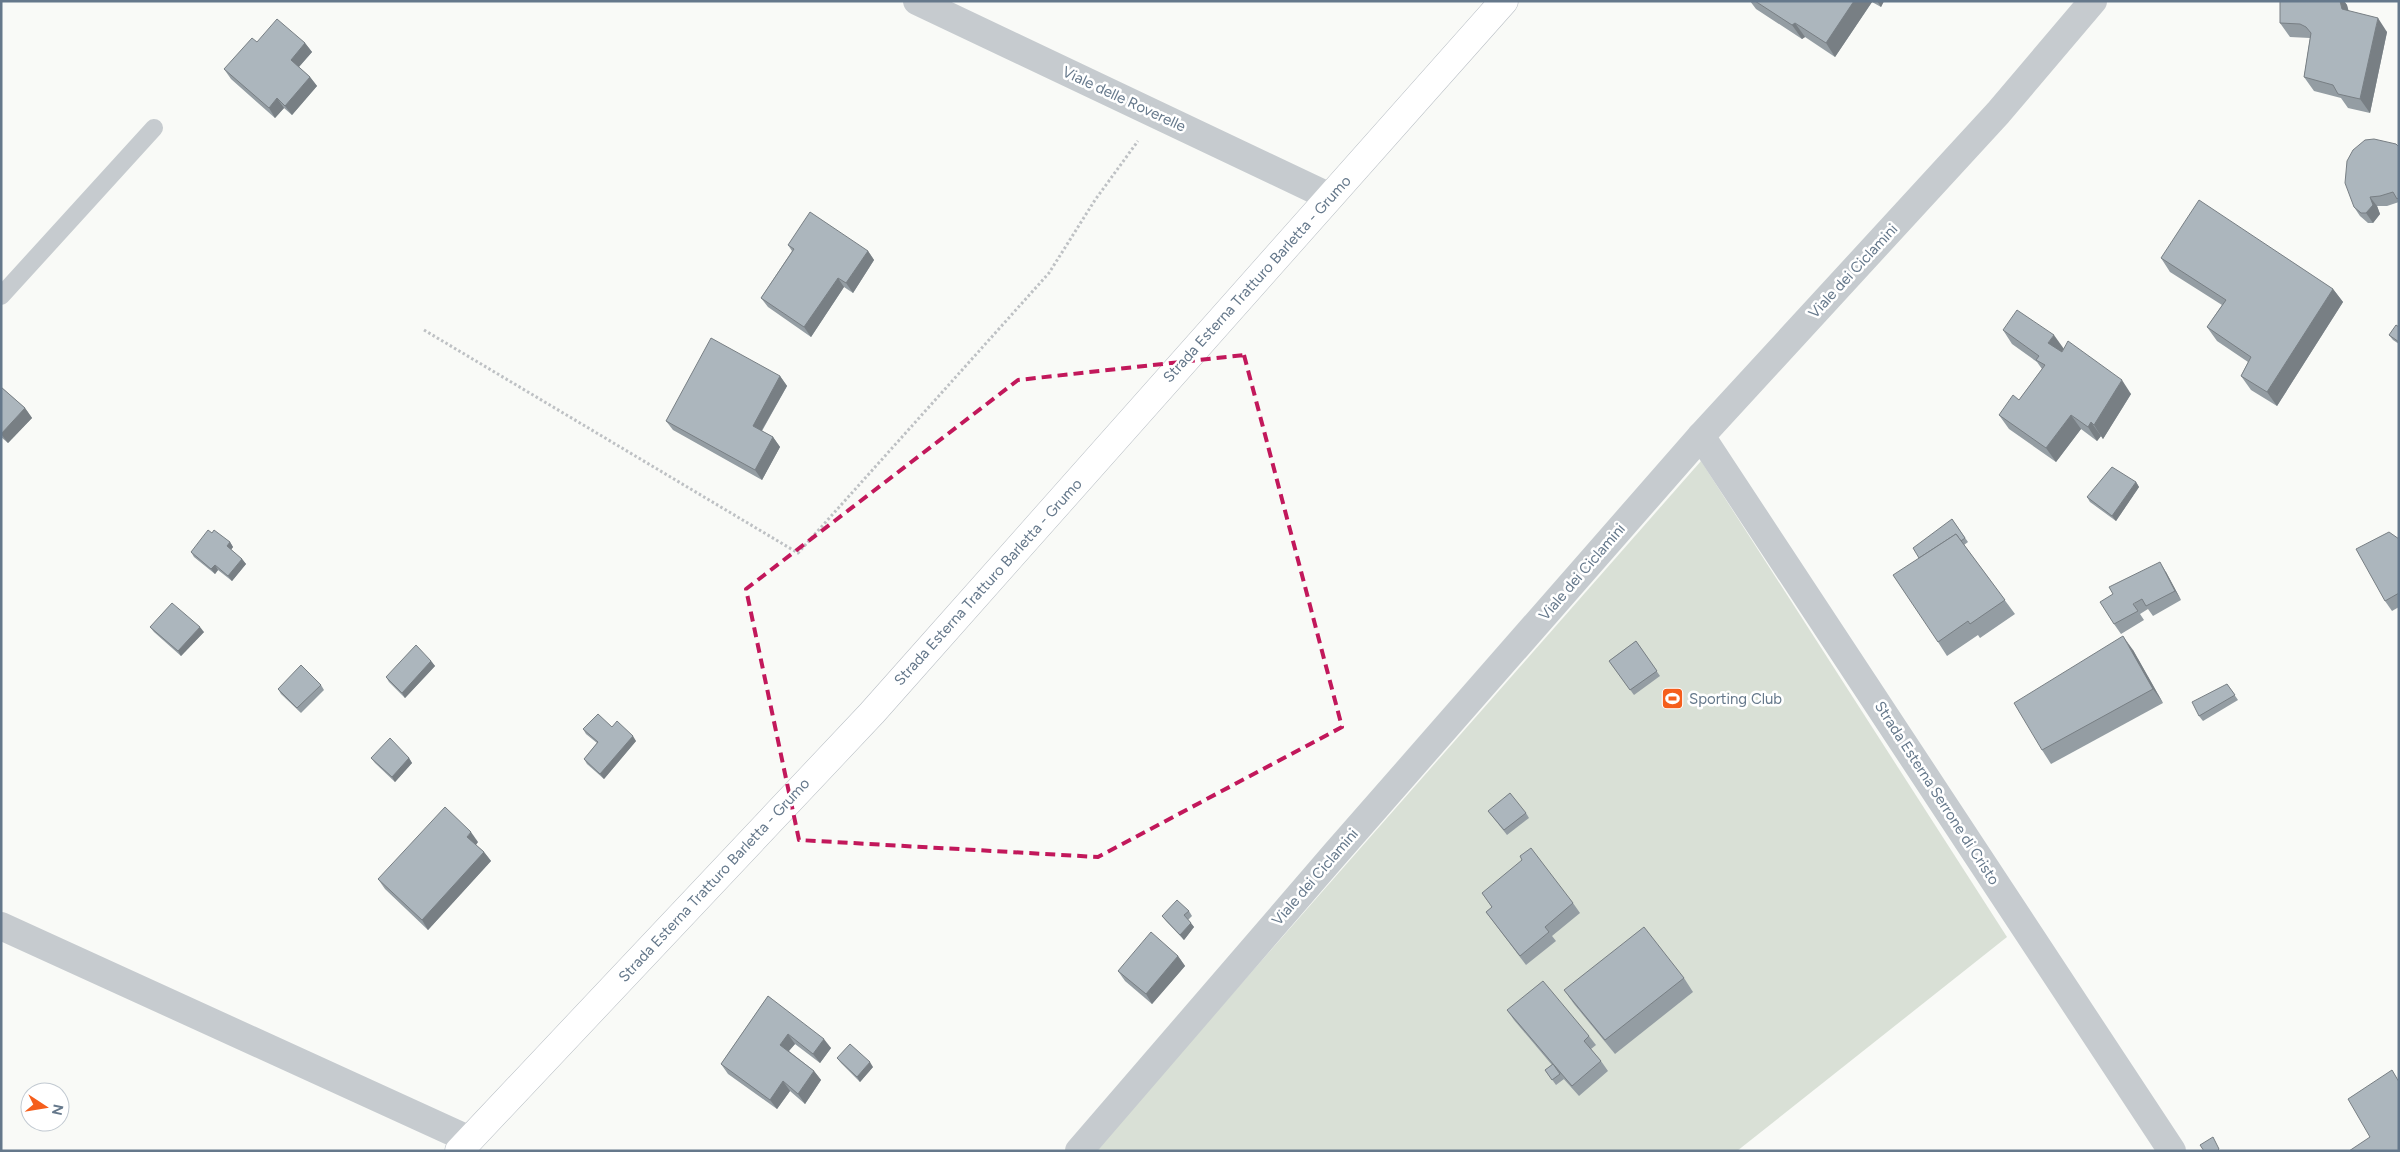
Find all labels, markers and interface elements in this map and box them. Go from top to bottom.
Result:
street label: Viale delle Roverelle [1059,63,1189,135]
street label: Strada Esterna Tratturo Barletta - Grumo [1159,172,1355,386]
street label: Viale dei Ciclamini [1805,220,1901,322]
street label: Strada Esterna Tratturo Barletta - Grumo [890,475,1086,689]
street label: Viale dei Ciclamini [1535,520,1629,624]
sports icon: Sporting Club [1661,687,1685,711]
place label: Sporting Club [1689,690,1782,708]
street label: Strada Esterna Serrone di Cristo [1871,698,2003,888]
street label: Strada Esterna Tratturo Barletta - Grumo [615,774,814,986]
street label: Viale dei Ciclamini [1268,825,1362,929]
north arrow [20,1082,70,1132]
text: N [48,1103,67,1117]

